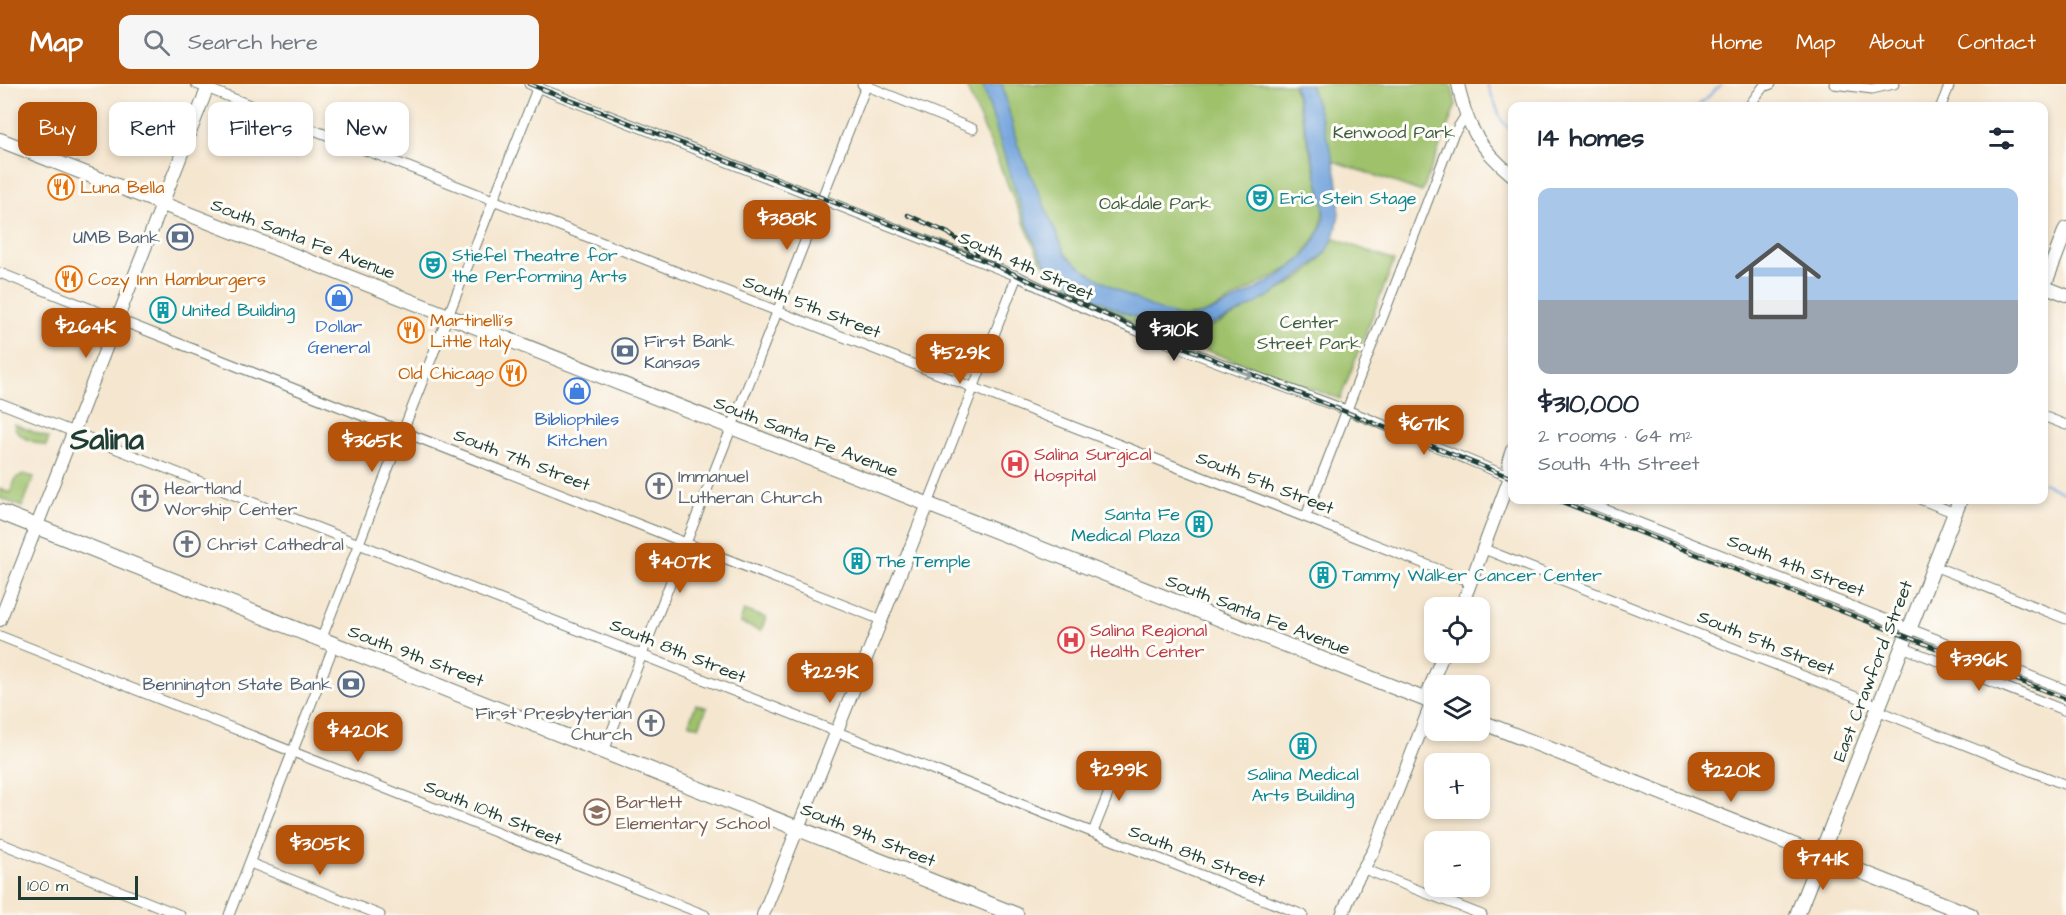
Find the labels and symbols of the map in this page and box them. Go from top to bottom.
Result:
park label: Kenwood Park [1333,120,1455,145]
restaurant icon: Luna Bella [46,172,76,202]
place label: Luna Bella [80,175,164,200]
theatre icon: Eric Stein Stage [1245,183,1275,213]
place label: Eric Stein Stage [1280,186,1417,212]
park label: Oakdale Park [1099,191,1211,216]
street label: South Santa Fe Avenue [207,192,399,286]
pin: $388K [745,200,829,251]
bank icon: UMB Bank [165,222,195,252]
place label: UMB Bank [73,225,160,250]
street label: South 4th Street [954,225,1098,307]
place label: Stiefel Theatre for the Performing Arts [452,243,627,290]
theatre icon: Stiefel Theatre for the Performing Arts [418,250,448,280]
restaurant icon: Cozy Inn Hamburgers [54,264,84,294]
place label: Cozy Inn Hamburgers [88,267,266,293]
street label: South 5th Street [739,269,885,345]
shop icon: Dollar General [324,283,354,313]
building icon: United Building [148,295,178,325]
place label: United Building [182,298,295,324]
pin: $264K [44,308,128,359]
place label: Martinelli's Little Italy [430,308,513,355]
park label: Center Street Park [1257,310,1361,356]
pin: $310K [1132,311,1216,362]
place label: Dollar General [308,314,371,360]
restaurant icon: Martinelli's Little Italy [396,315,426,345]
place label: First Bank Kansas [644,329,735,375]
pin: $529K [918,334,1002,385]
bank icon: First Bank Kansas [610,336,640,366]
restaurant icon: Old Chicago [498,358,528,388]
place label: Old Chicago [398,361,494,387]
one-way arrow [1234,368,1253,379]
shop icon: Bibliophiles Kitchen [562,376,592,406]
street label: South Santa Fe Avenue [710,390,902,484]
pin: $671K [1382,405,1466,456]
place label: Bibliophiles Kitchen [535,407,619,453]
district label: Salina [69,419,145,461]
pin: $365K [330,422,414,473]
street label: South 7th Street [450,422,594,498]
place label: Salina Surgical Hospital [1034,442,1152,488]
street label: South 5th Street [1192,445,1338,521]
hospital icon: Salina Surgical Hospital [1000,449,1030,479]
place label: Immanuel Lutheran Church [678,464,822,510]
church icon: Immanuel Lutheran Church [644,471,674,501]
place label: Heartland Worship Center [164,476,297,522]
church icon: Heartland Worship Center [130,483,160,513]
place label: Santa Fe Medical Plaza [1071,502,1180,548]
building icon: Santa Fe Medical Plaza [1184,509,1214,539]
street label: South 4th Street [1724,528,1869,604]
church icon: Christ Cathedral [172,529,202,559]
place label: Christ Cathedral [207,532,344,557]
pin: $407K [638,543,722,594]
building icon: The Temple [842,546,872,576]
place label: The Temple [876,549,971,574]
building icon: Tammy Walker Cancer Center [1308,560,1338,590]
place label: Tammy Walker Cancer Center [1342,563,1602,589]
street label: South Santa Fe Avenue [1162,568,1354,662]
street label: East Crawford Street [1827,576,1919,765]
street label: South 5th Street [1694,604,1839,682]
street label: South 8th Street [606,612,750,690]
place label: Salina Regional Health Center [1090,618,1208,664]
street label: South 9th Street [345,619,488,694]
hospital icon: Salina Regional Health Center [1056,625,1086,655]
pin: $396K [1937,641,2021,692]
pin: $229K [788,653,872,704]
bank icon: Bennington State Bank [336,669,366,699]
place label: Bennington State Bank [143,672,332,698]
place label: First Presbyterian Church [475,701,632,747]
church icon: First Presbyterian Church [636,708,666,738]
pin: $420K [316,712,400,763]
building icon: Salina Medical Arts Building [1288,731,1318,761]
pin: $299K [1077,751,1161,802]
pin: $220K [1689,752,1773,803]
place label: Salina Medical Arts Building [1247,762,1359,809]
street label: South 10th Street [420,774,566,852]
place label: Bartlett Elementary School [616,790,771,837]
school or university icon: Bartlett Elementary School [582,797,612,827]
street label: South 9th Street [797,797,940,874]
street label: South 8th Street [1125,818,1270,894]
pin: $305K [278,825,362,876]
pin: $741K [1781,840,1865,891]
scale bar [18,873,138,900]

